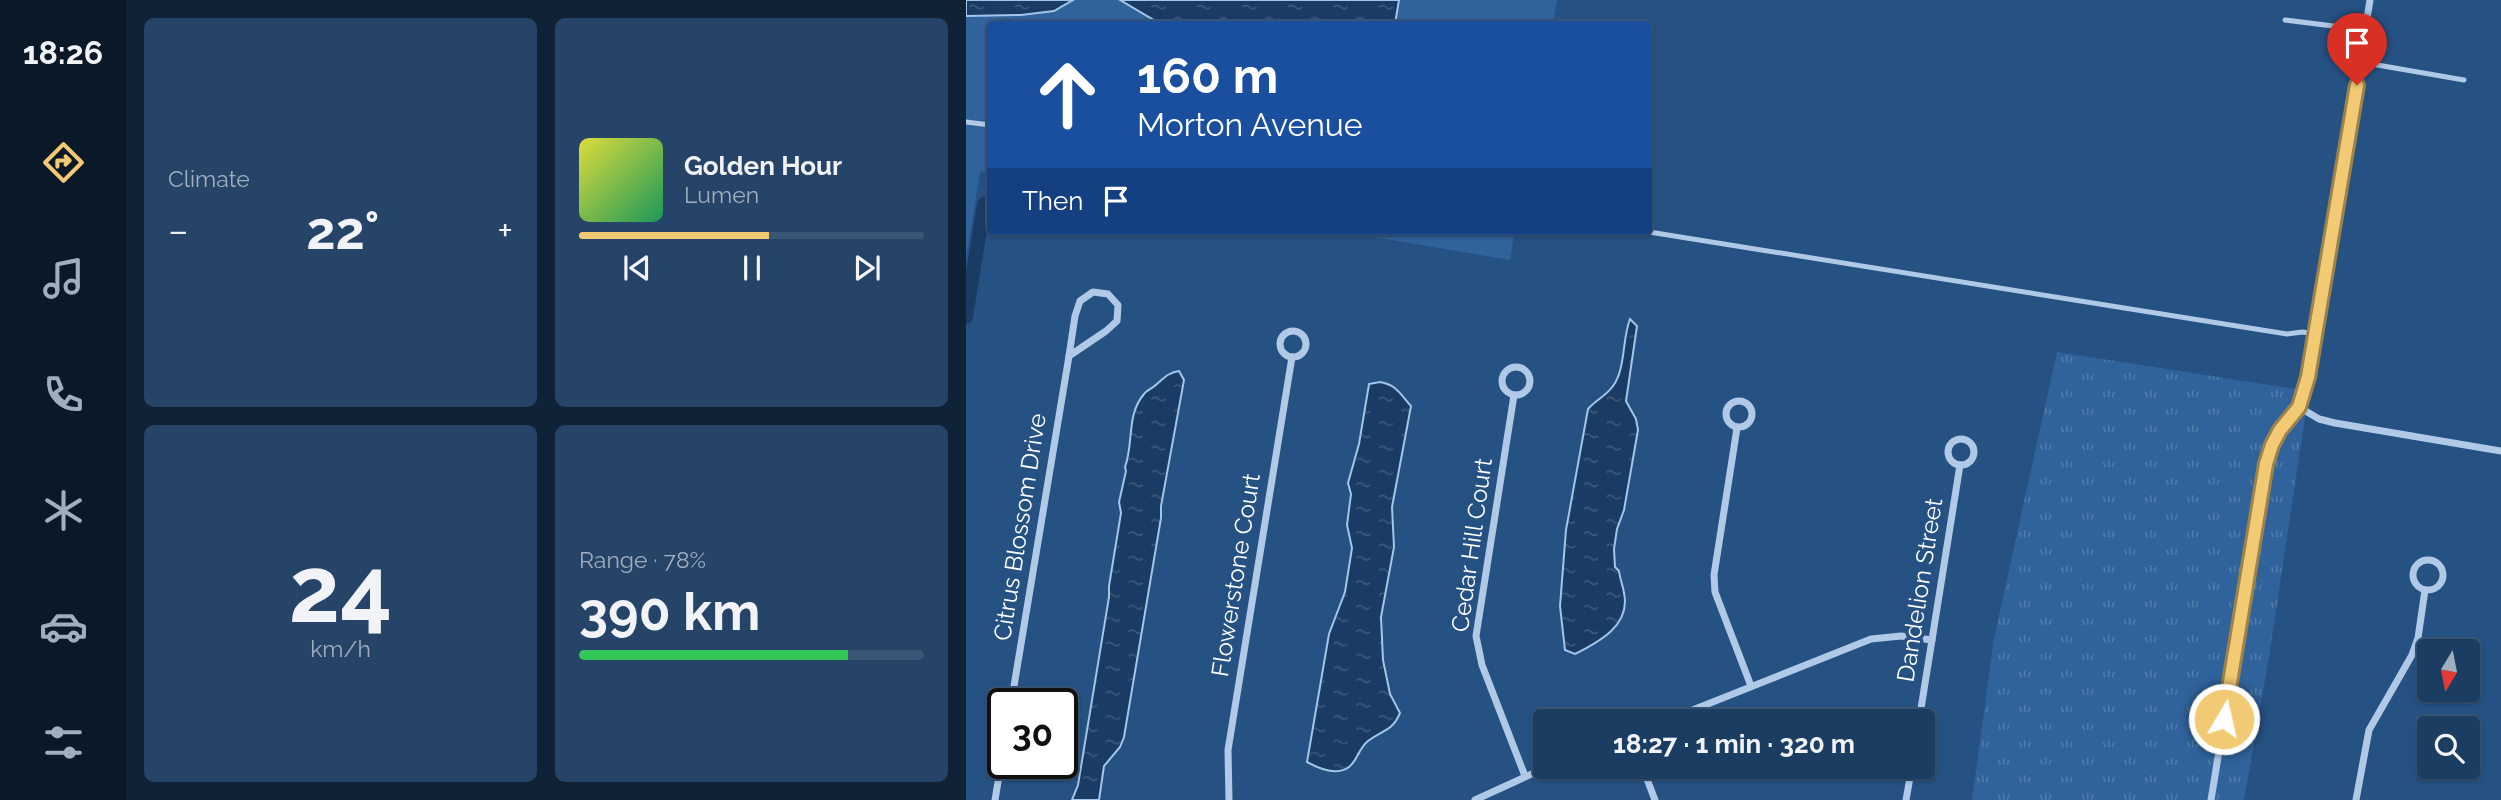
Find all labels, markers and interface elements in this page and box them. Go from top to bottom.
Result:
pin [2327,13,2387,85]
icon: arrive [2338,24,2376,62]
text: 18:26 [23,34,103,71]
text: 160 m [1137,47,1278,104]
icon: ahead [1022,49,1113,140]
text: Morton Avenue [1137,106,1363,143]
icon: directions [39,138,88,187]
text: Golden Hour [684,151,842,181]
text: Climate [168,165,250,192]
text: Lumen [684,181,759,208]
icon: arrive [1097,182,1135,220]
text: Then [1022,186,1083,216]
text: 22° [306,200,379,261]
text: − [168,208,188,253]
text: + [497,208,513,253]
icon: previous [618,249,656,287]
icon: pause [733,249,771,287]
icon: next [848,249,886,287]
icon: music [39,254,88,303]
icon: phone [39,370,88,419]
street label: Citrus Blossom Drive [987,411,1052,643]
street label: Cedar Hill Court [1445,456,1498,634]
street label: Flowerstone Court [1205,471,1266,679]
icon: climate [39,486,88,535]
street label: Dandelion Street [1891,496,1948,684]
text: 24 [289,536,392,643]
text: Range · 78% [579,546,706,573]
text: 390 km [579,581,760,642]
icon: car [39,602,88,651]
text: km/h [310,635,371,662]
north arrow [2417,639,2480,702]
map controls [2417,639,2480,779]
position arrow [2187,682,2261,756]
speed limit sign: 30 [987,688,1078,779]
button: search [2417,716,2480,779]
icon: filters [39,718,88,767]
text: 18:27 · 1 min · 320 m [1613,729,1855,759]

